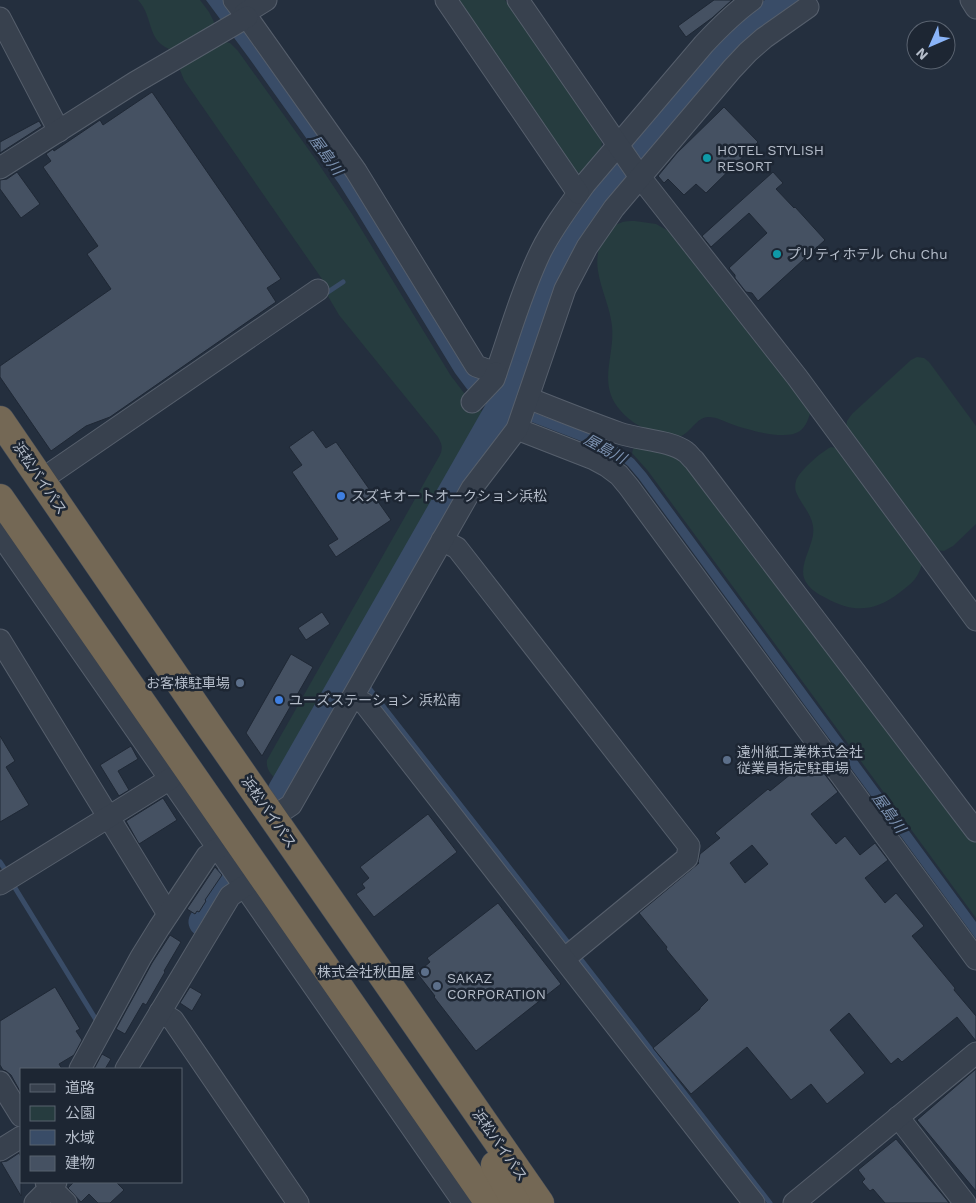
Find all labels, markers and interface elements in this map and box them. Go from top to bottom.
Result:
north arrow [906,20,956,70]
text: N [912,45,931,64]
water label: 屋島川 [305,132,348,180]
place label: HOTEL STYLISH RESORT [717,142,824,174]
marker: HOTEL STYLISH RESORT [701,152,713,164]
place label: プリティホテル Chu Chu [787,246,948,262]
marker: プリティホテル Chu Chu [771,248,783,260]
water label: 屋島川 [581,430,631,469]
street label: 浜松バイパス [10,439,70,517]
place label: スズキオートオークション浜松 [351,488,547,504]
marker: スズキオートオークション浜松 [335,490,347,502]
place label: お客様駐車場 [146,675,230,691]
marker: お客様駐車場 [234,677,246,689]
place label: ユーズステーション 浜松南 [289,692,461,708]
marker: ユーズステーション 浜松南 [273,694,285,706]
place label: 遠州紙工業株式会社 従業員指定駐車場 [737,744,863,776]
marker: 遠州紙工業株式会社 従業員指定駐車場 [721,754,733,766]
street label: 浜松バイパス [238,773,300,851]
water label: 屋島川 [868,790,911,838]
place label: 株式会社秋田屋 [317,964,415,980]
marker: 株式会社秋田屋 [419,966,431,978]
place label: SAKAZ CORPORATION [447,970,546,1002]
marker: SAKAZ CORPORATION [431,980,443,992]
legend [20,1068,182,1183]
text: 道路 [65,1079,95,1097]
text: 公園 [65,1104,95,1122]
street label: 浜松バイパス [469,1106,531,1184]
text: 水域 [65,1129,95,1147]
text: 建物 [65,1154,95,1172]

